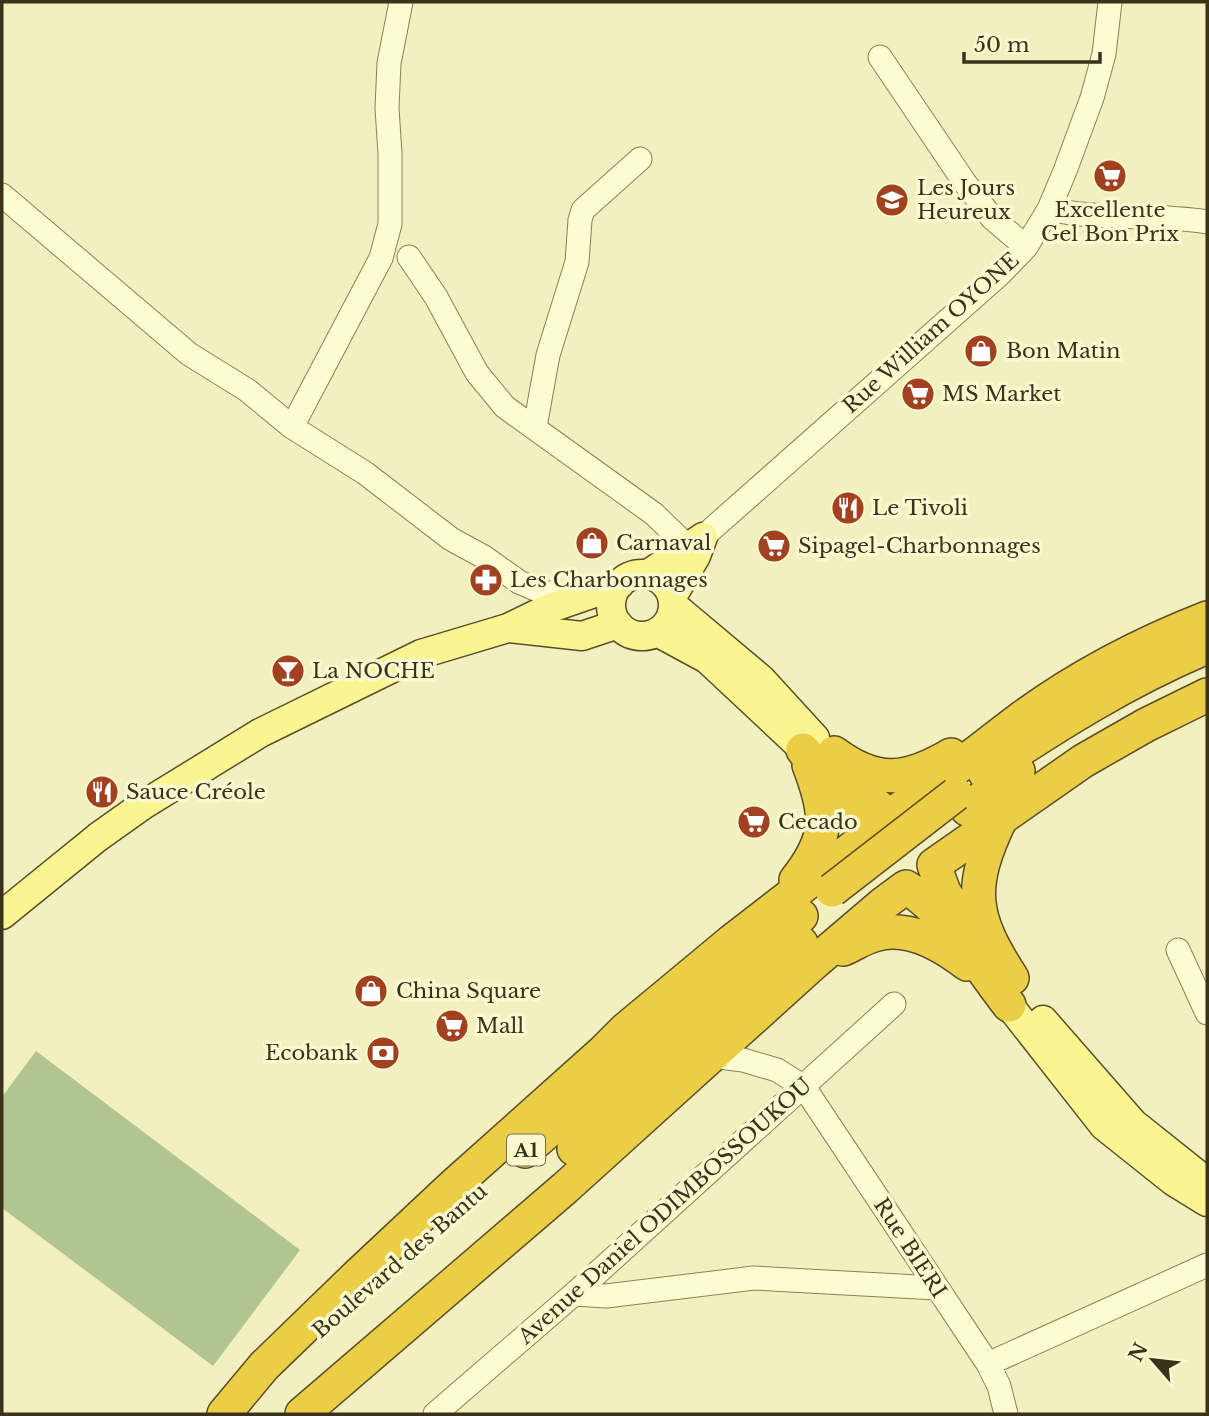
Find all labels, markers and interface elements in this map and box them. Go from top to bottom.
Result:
scale bar [964,21,1100,65]
text: 50 m [974,32,1030,58]
supermarket icon: Excellente Gel Bon Prix [1091,157,1129,195]
place label: Les Jours Heureux [917,175,1015,225]
school or university icon: Les Jours Heureux [873,181,911,219]
place label: Excellente Gel Bon Prix [1041,197,1179,247]
street label: Rue William OYONE [838,247,1024,419]
shop icon: Bon Matin [962,332,1000,370]
place label: Bon Matin [1006,338,1120,364]
supermarket icon: MS Market [899,375,937,413]
place label: MS Market [942,381,1061,407]
restaurant icon: Le Tivoli [829,489,867,527]
place label: Le Tivoli [872,495,968,521]
shop icon: Carnaval [573,524,611,562]
supermarket icon: Sipagel-Charbonnages [755,527,793,565]
place label: Carnaval [616,530,711,556]
place label: Sipagel-Charbonnages [798,533,1041,559]
pharmacy icon: Les Charbonnages [467,561,505,599]
place label: Les Charbonnages [510,567,708,593]
bar icon: La NOCHE [269,652,307,690]
place label: La NOCHE [312,658,435,684]
restaurant icon: Sauce Créole [83,773,121,811]
place label: Sauce Créole [126,779,266,805]
supermarket icon: Cecado [735,803,773,841]
place label: Cecado [778,809,858,835]
shop icon: China Square [352,972,390,1010]
place label: China Square [396,978,541,1004]
supermarket icon: Mall [433,1007,471,1045]
place label: Mall [476,1013,524,1039]
bank icon: Ecobank [364,1034,402,1072]
place label: Ecobank [265,1040,358,1066]
street label: Avenue Daniel ODIMBOSSOUKOU [512,1072,817,1350]
road number: A1 [507,1134,545,1166]
street label: Boulevard des Bantu [307,1178,493,1344]
street label: Rue BIERI [868,1193,952,1303]
north arrow [1118,1325,1188,1395]
text: N [1124,1339,1153,1366]

